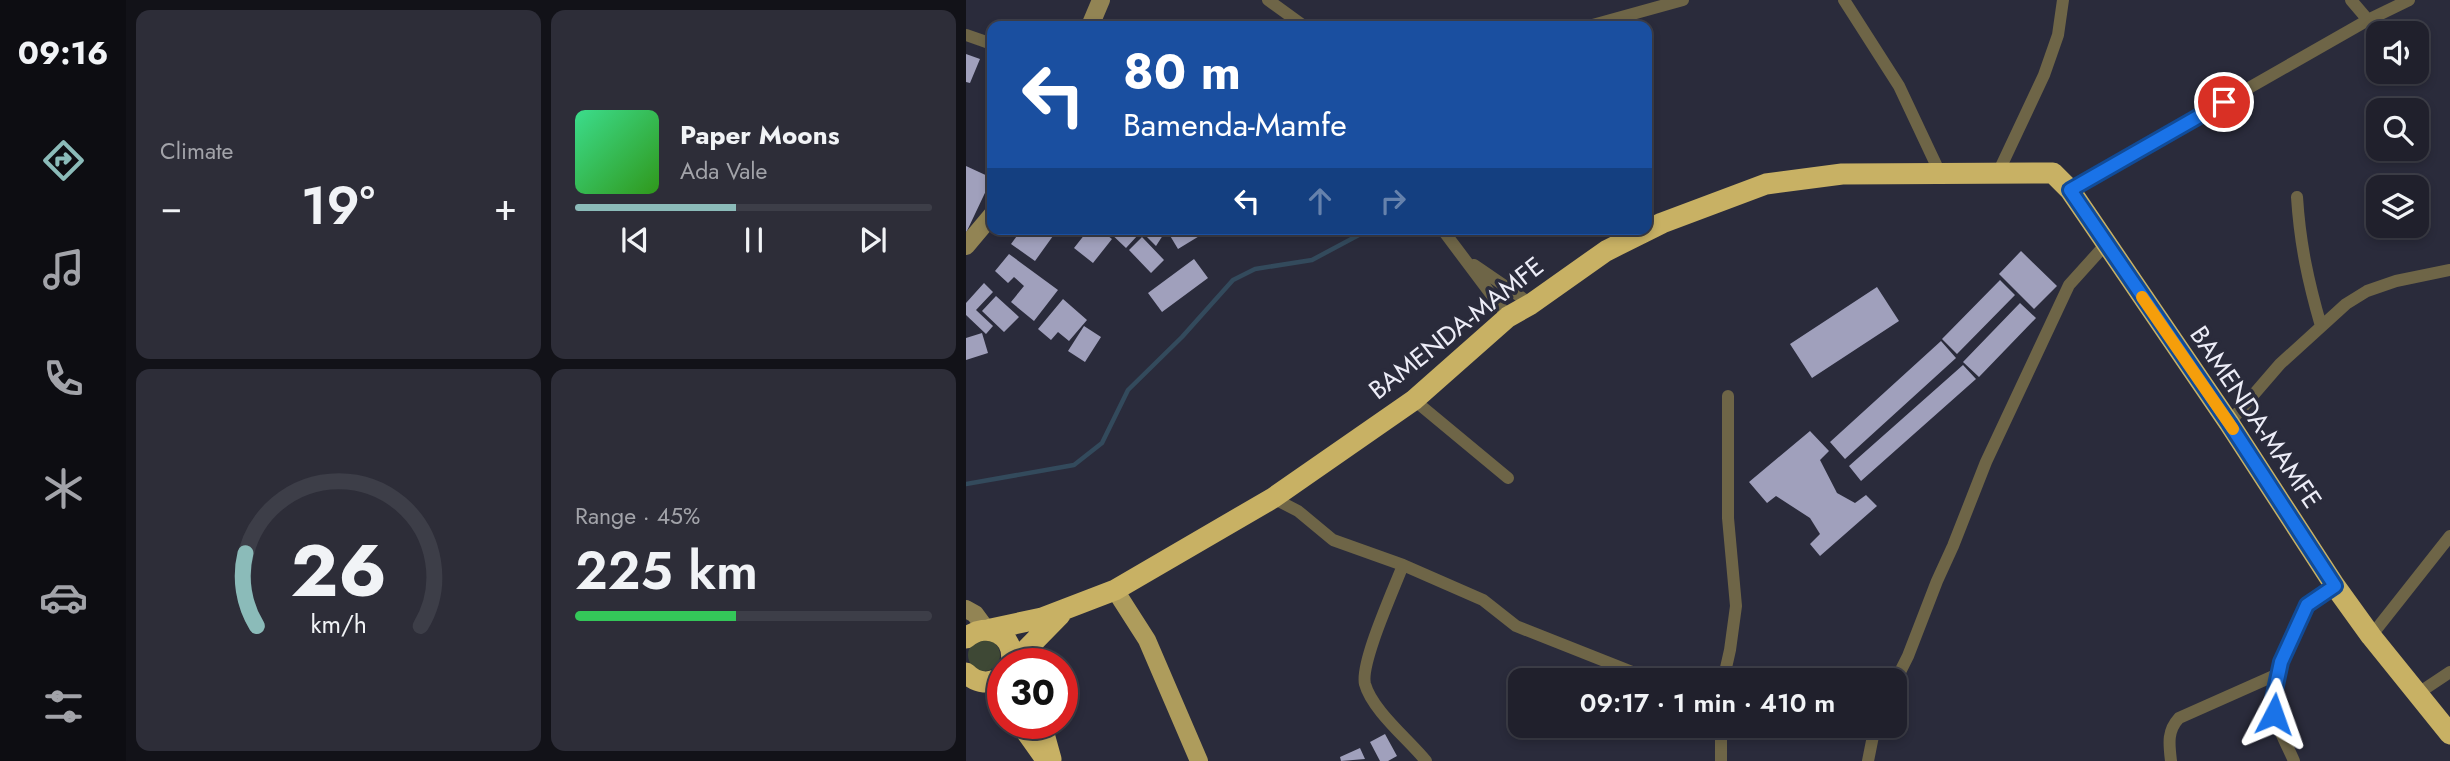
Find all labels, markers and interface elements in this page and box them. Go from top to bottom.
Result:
map controls [2366,21,2429,238]
button: sound [2366,21,2429,84]
text: 09:16 [18,30,108,76]
text: 80 m [1123,37,1241,107]
icon: left [1008,49,1099,140]
pin [2194,72,2254,132]
icon: arrive [2205,83,2243,121]
button: search [2366,98,2429,161]
text: Bamenda-Mamfe [1123,102,1347,148]
text: Paper Moons [680,116,840,154]
text: Climate [160,134,233,168]
icon: directions [39,136,88,185]
text: Ada Vale [680,154,767,188]
text: 19° [301,168,375,244]
button: layers [2366,175,2429,238]
text: − [160,179,182,234]
text: + [494,179,517,234]
icon: left [1228,182,1266,220]
icon: ahead [1301,182,1339,220]
icon: right [1374,182,1412,220]
icon: previous [616,221,654,259]
icon: pause [735,221,773,259]
icon: next [854,221,892,259]
icon: music [39,245,88,294]
street label: BAMENDA-MAMFE [1360,247,1552,409]
street label: BAMENDA-MAMFE [2181,318,2331,516]
icon: phone [39,354,88,403]
icon: climate [39,464,88,513]
text: Range · 45% [575,499,700,533]
text: 26 [290,518,387,623]
text: 225 km [575,533,758,609]
icon: car [39,573,88,622]
text: km/h [310,606,367,642]
speed limit sign: 30 [987,648,1078,739]
position arrow [2237,677,2311,751]
icon: filters [39,682,88,731]
text: 09:17 · 1 min · 410 m [1580,684,1835,722]

